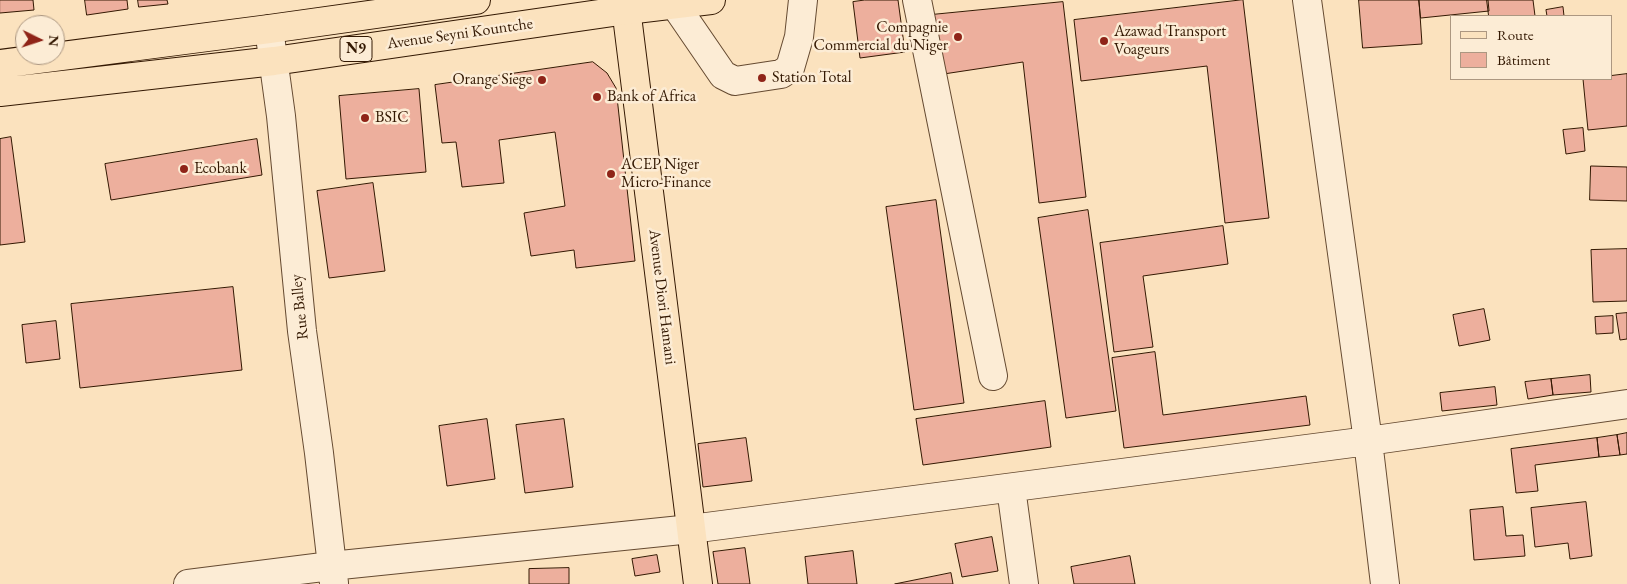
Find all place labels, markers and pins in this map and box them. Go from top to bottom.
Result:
place label: Compagnie Commercial du Niger [814,18,948,56]
place label: Azawad Transport Voageurs [1114,22,1226,60]
marker: Compagnie Commercial du Niger [952,31,964,43]
marker: Azawad Transport Voageurs [1098,35,1110,47]
place label: Station Total [772,68,852,88]
place label: Orange Siege [452,70,532,90]
marker: Station Total [756,72,768,84]
marker: Orange Siege [536,74,548,86]
place label: Bank of Africa [607,87,696,107]
marker: Bank of Africa [591,91,603,103]
place label: BSIC [375,108,409,128]
marker: BSIC [359,112,371,124]
place label: ACEP Niger Micro-Finance [621,155,711,193]
place label: Ecobank [194,159,247,179]
marker: Ecobank [178,163,190,175]
marker: ACEP Niger Micro-Finance [605,168,617,180]

